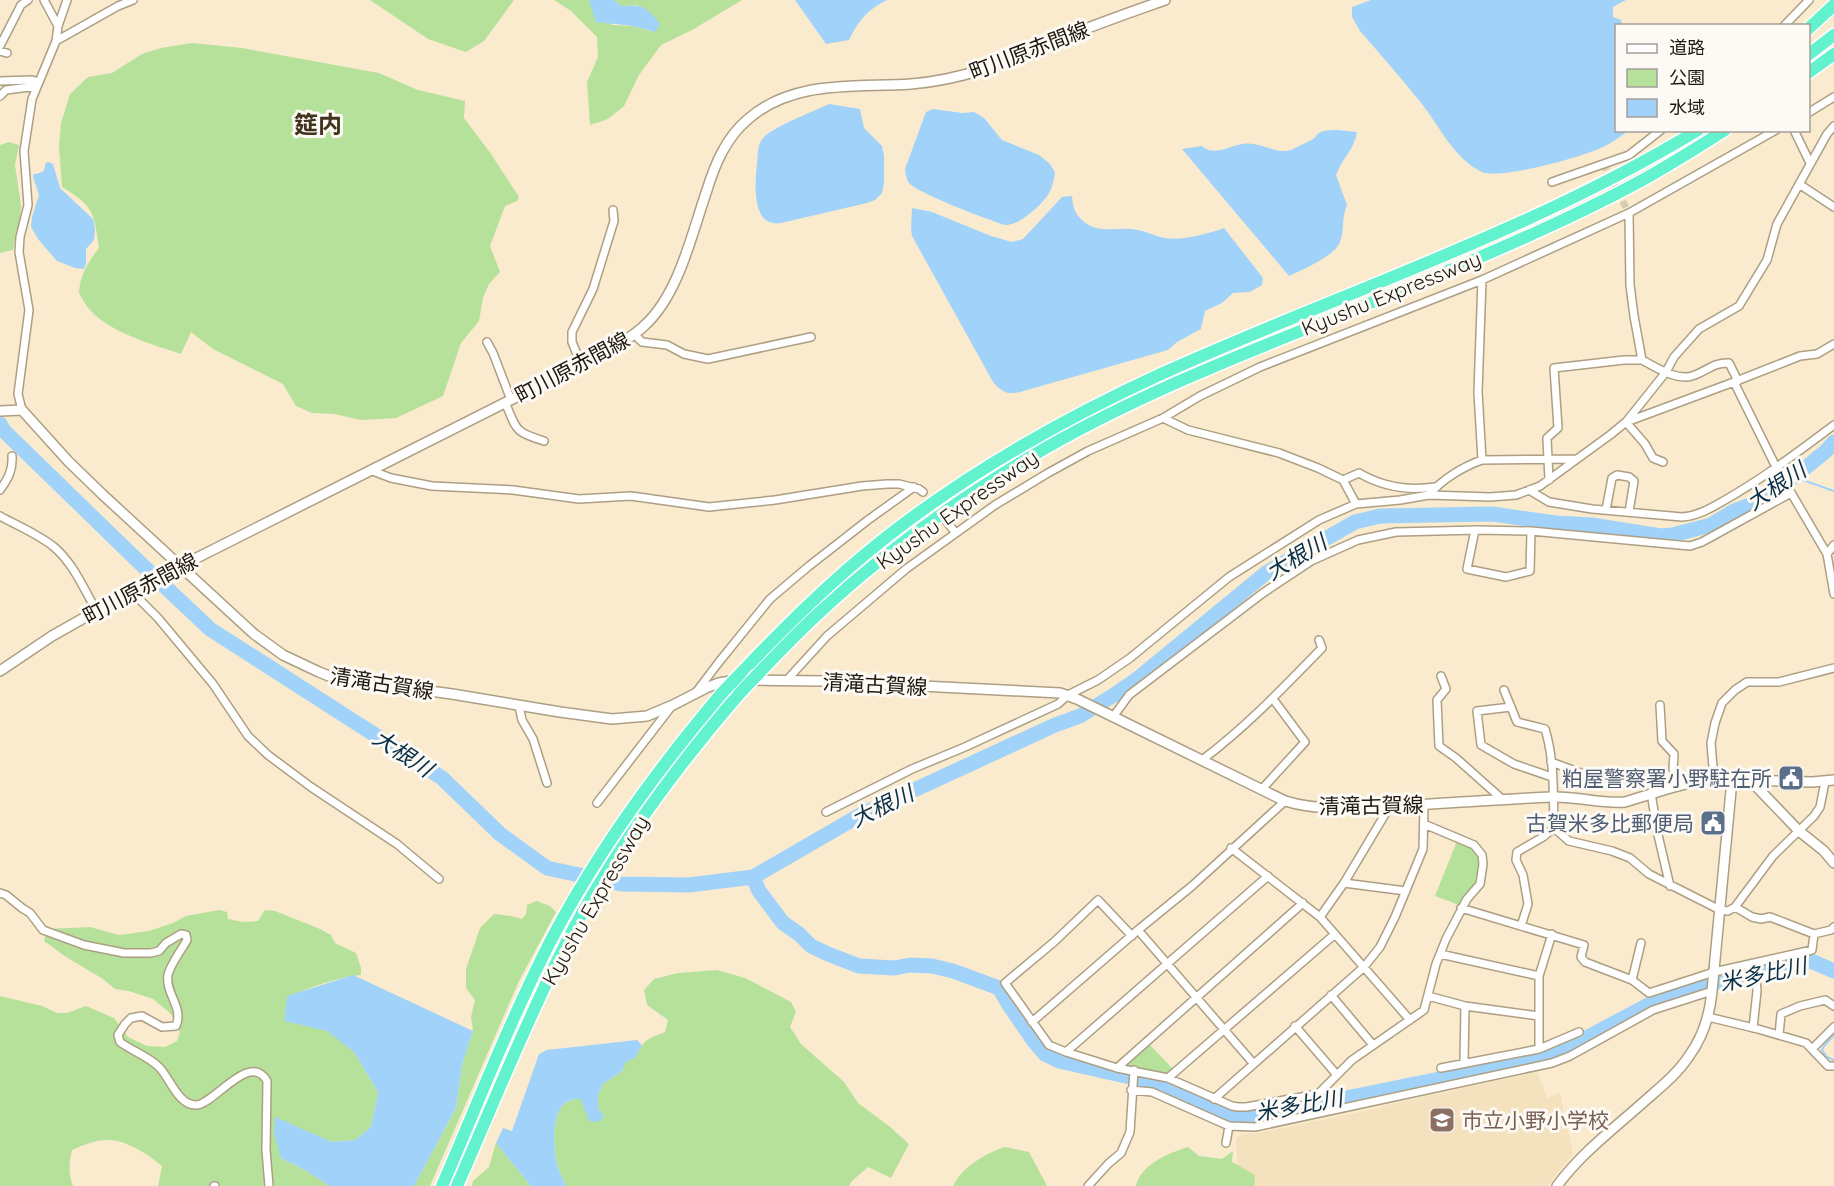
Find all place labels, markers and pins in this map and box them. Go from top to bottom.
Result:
public building icon: 粕屋警察署小野駐在所 [1776,763,1806,793]
place label: 粕屋警察署小野駐在所 [1562,765,1772,791]
public building icon: 古賀米多比郵便局 [1698,808,1728,838]
place label: 古賀米多比郵便局 [1526,810,1694,836]
school or university icon: 市立小野小学校 [1427,1105,1457,1135]
place label: 市立小野小学校 [1462,1107,1609,1133]

